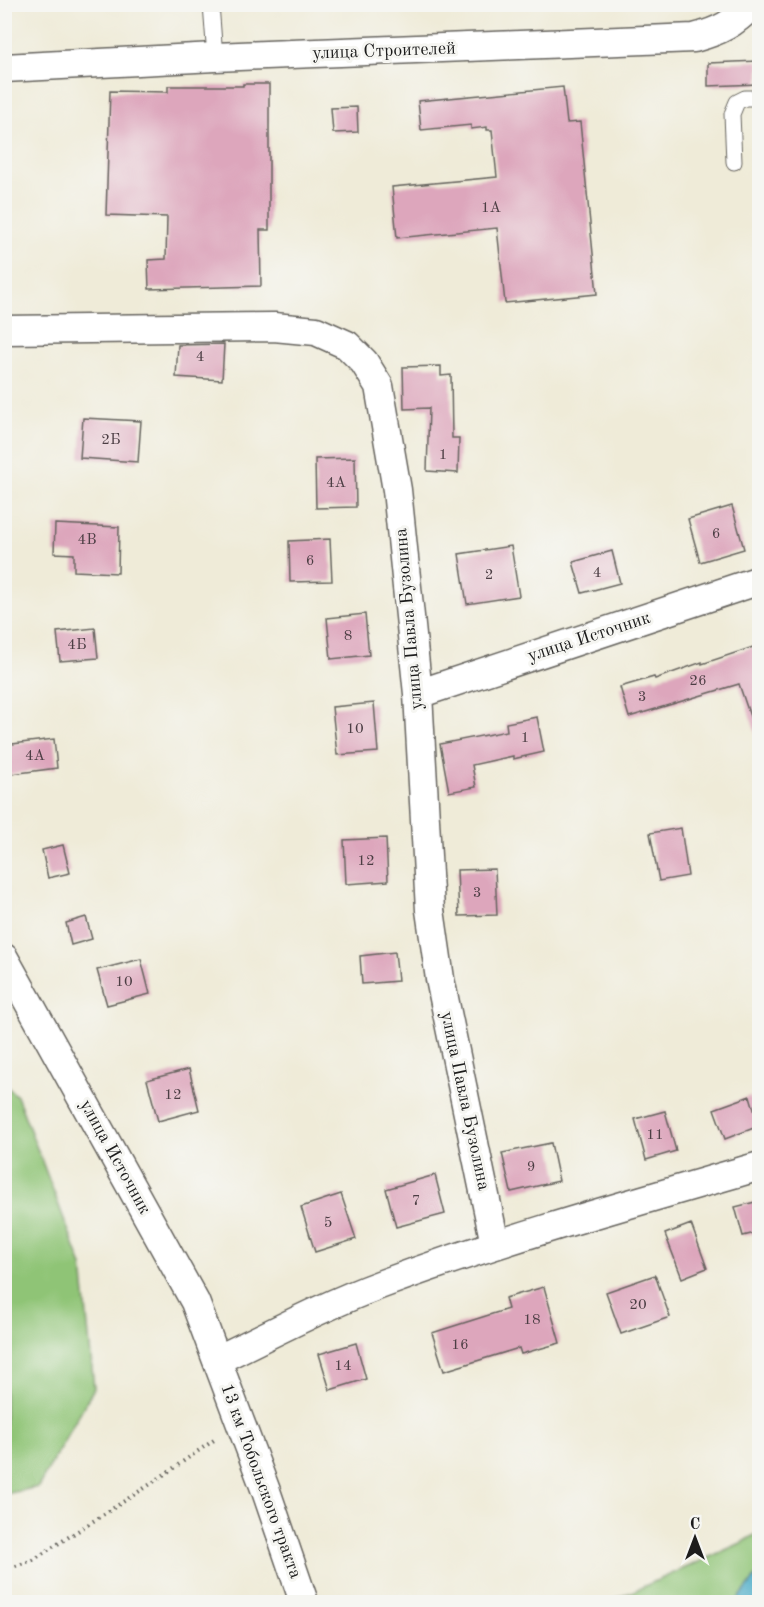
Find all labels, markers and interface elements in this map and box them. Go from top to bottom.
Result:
street label: улица Строителей [312,40,456,62]
house number: 1А [481,201,502,216]
house number: 4 [196,350,204,365]
house number: 2Б [101,433,121,448]
house number: 1 [439,448,447,463]
house number: 4А [326,476,347,491]
street label: улица Павла Бузолина [392,527,426,711]
house number: 6 [712,527,720,542]
house number: 4В [77,533,97,548]
house number: 6 [306,554,314,569]
house number: 4 [593,566,601,581]
house number: 2 [485,568,493,583]
street label: улица Источник [525,609,653,665]
house number: 8 [344,629,352,644]
house number: 4Б [67,638,87,653]
house number: 26 [689,674,707,689]
house number: 3 [638,690,646,705]
house number: 10 [346,722,364,737]
house number: 1 [521,731,529,746]
house number: 4А [25,749,46,764]
house number: 12 [357,854,375,869]
house number: 3 [473,886,481,901]
house number: 10 [115,975,133,990]
street label: улица Павла Бузолина [437,1010,493,1192]
house number: 12 [164,1088,182,1103]
street label: улица Источник [76,1097,154,1217]
house number: 11 [646,1128,664,1143]
house number: 9 [527,1160,535,1175]
house number: 7 [412,1194,420,1209]
house number: 5 [324,1216,332,1231]
house number: 20 [629,1298,647,1313]
house number: 18 [523,1313,541,1328]
house number: 16 [451,1338,469,1353]
house number: 14 [334,1359,352,1374]
street label: 13 км Тобольского тракта [217,1381,305,1581]
north arrow [665,1508,725,1568]
text: С [690,1517,700,1533]

